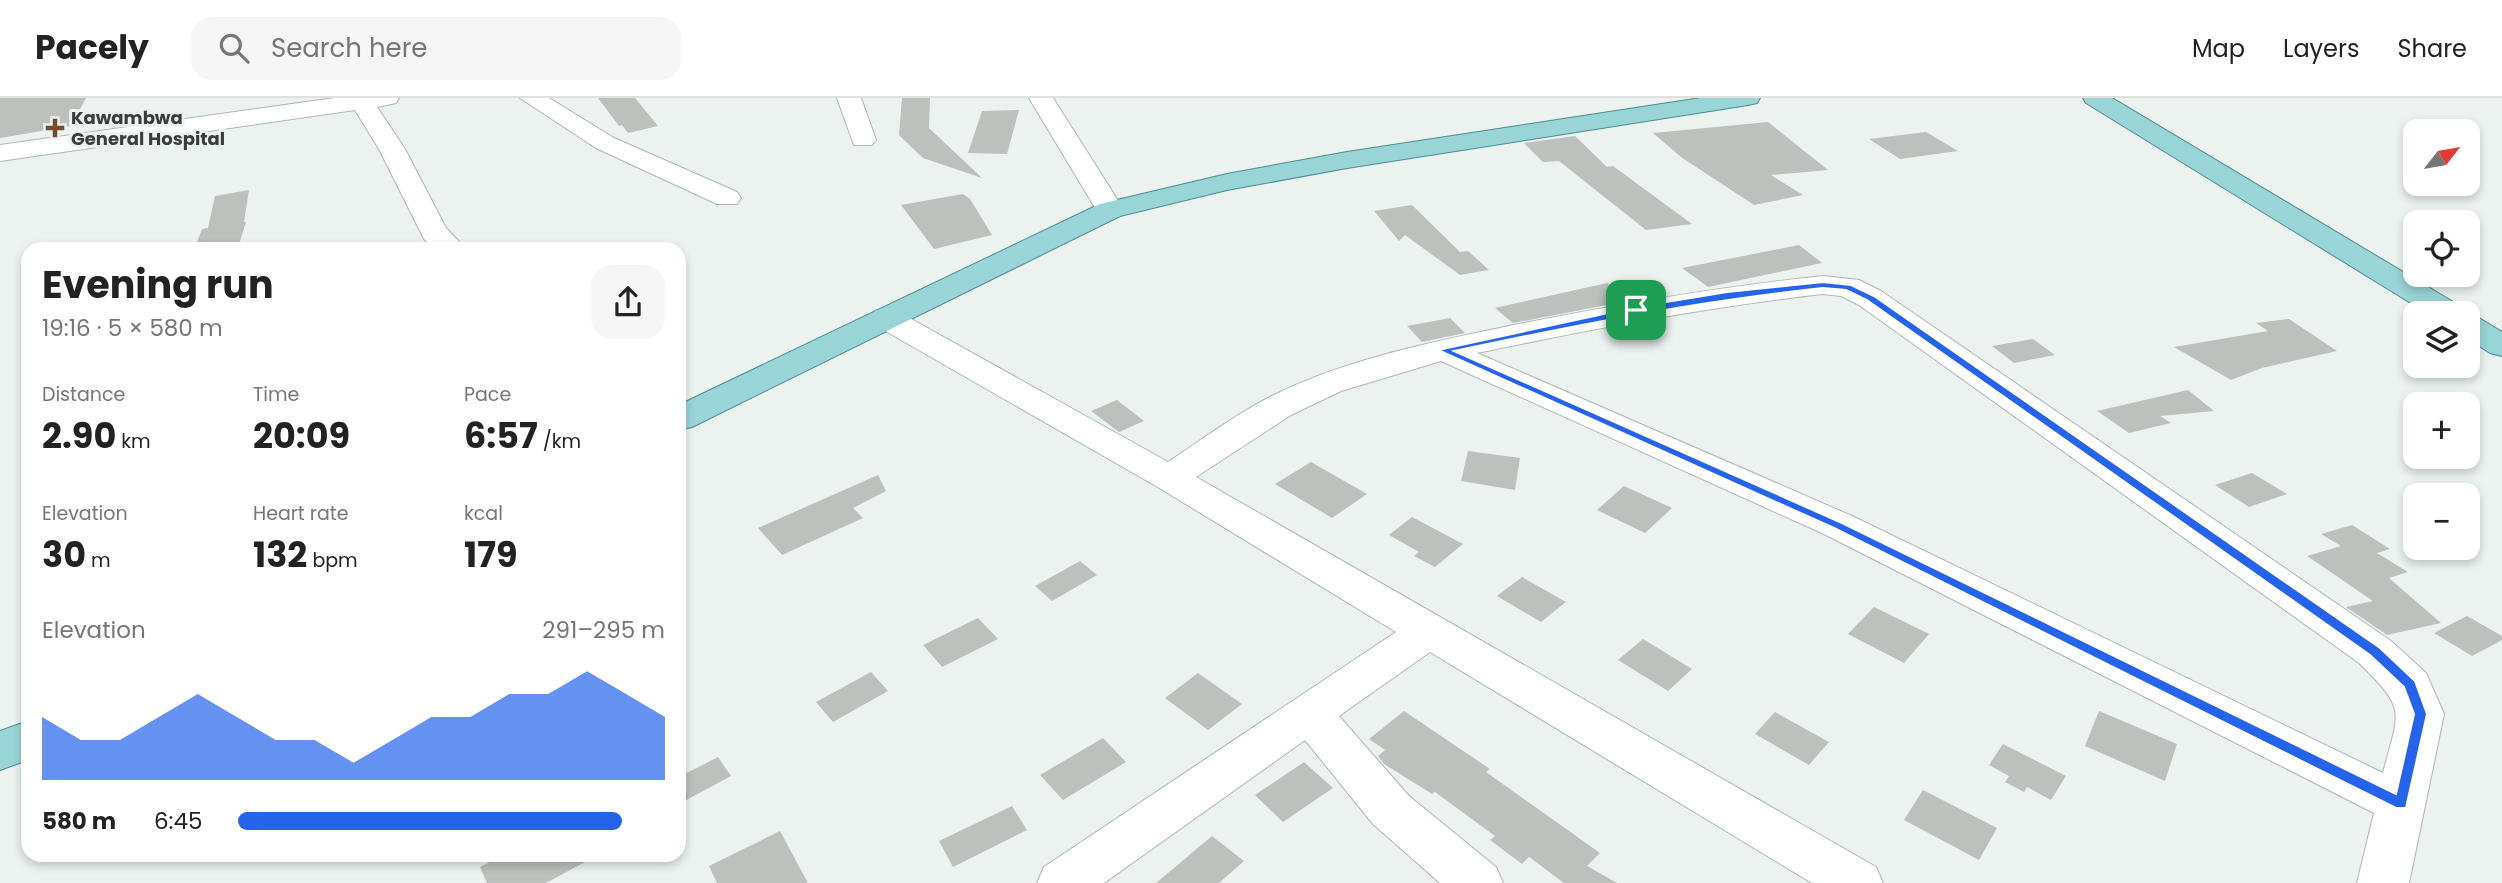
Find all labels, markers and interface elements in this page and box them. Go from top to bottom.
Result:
search box [191,17,681,80]
text: Pacely [35,24,149,71]
icon: search [215,29,253,67]
text: Search here [271,30,428,66]
text: Map [2192,32,2245,65]
text: Layers [2283,32,2359,65]
text: Share [2397,32,2467,65]
place label: Kawambwa General Hospital [71,105,225,151]
marker: Kawambwa General Hospital [45,118,65,138]
north arrow [2403,119,2480,196]
map controls [2403,119,2480,560]
button: locate [2403,210,2480,287]
text: Evening run [42,258,274,311]
button: share [591,265,665,339]
pin [1606,280,1666,340]
icon: arrive [1617,291,1655,329]
button: layers [2403,301,2480,378]
text: 19:16 · 5 × 580 m [42,312,223,344]
text: Distance [42,381,125,408]
text: Time [253,381,299,408]
text: Pace [464,381,511,408]
button: + [2403,392,2480,469]
text: 2.90 [42,411,116,460]
text: 20:09 [253,411,350,460]
text: 6:57 [464,411,538,460]
text: km [116,428,151,455]
text: /km [538,428,581,455]
button: − [2403,483,2480,560]
text: Elevation [42,500,128,527]
text: Heart rate [253,500,348,527]
text: kcal [464,500,503,527]
text: 30 [42,530,86,579]
text: 132 [253,530,307,579]
text: 179 [464,530,517,579]
text: m [86,547,111,574]
text: bpm [307,547,358,574]
text: Elevation [42,614,146,646]
text: 291–295 m [542,614,665,646]
text: 580 m [42,805,116,837]
text: 6:45 [154,805,202,837]

